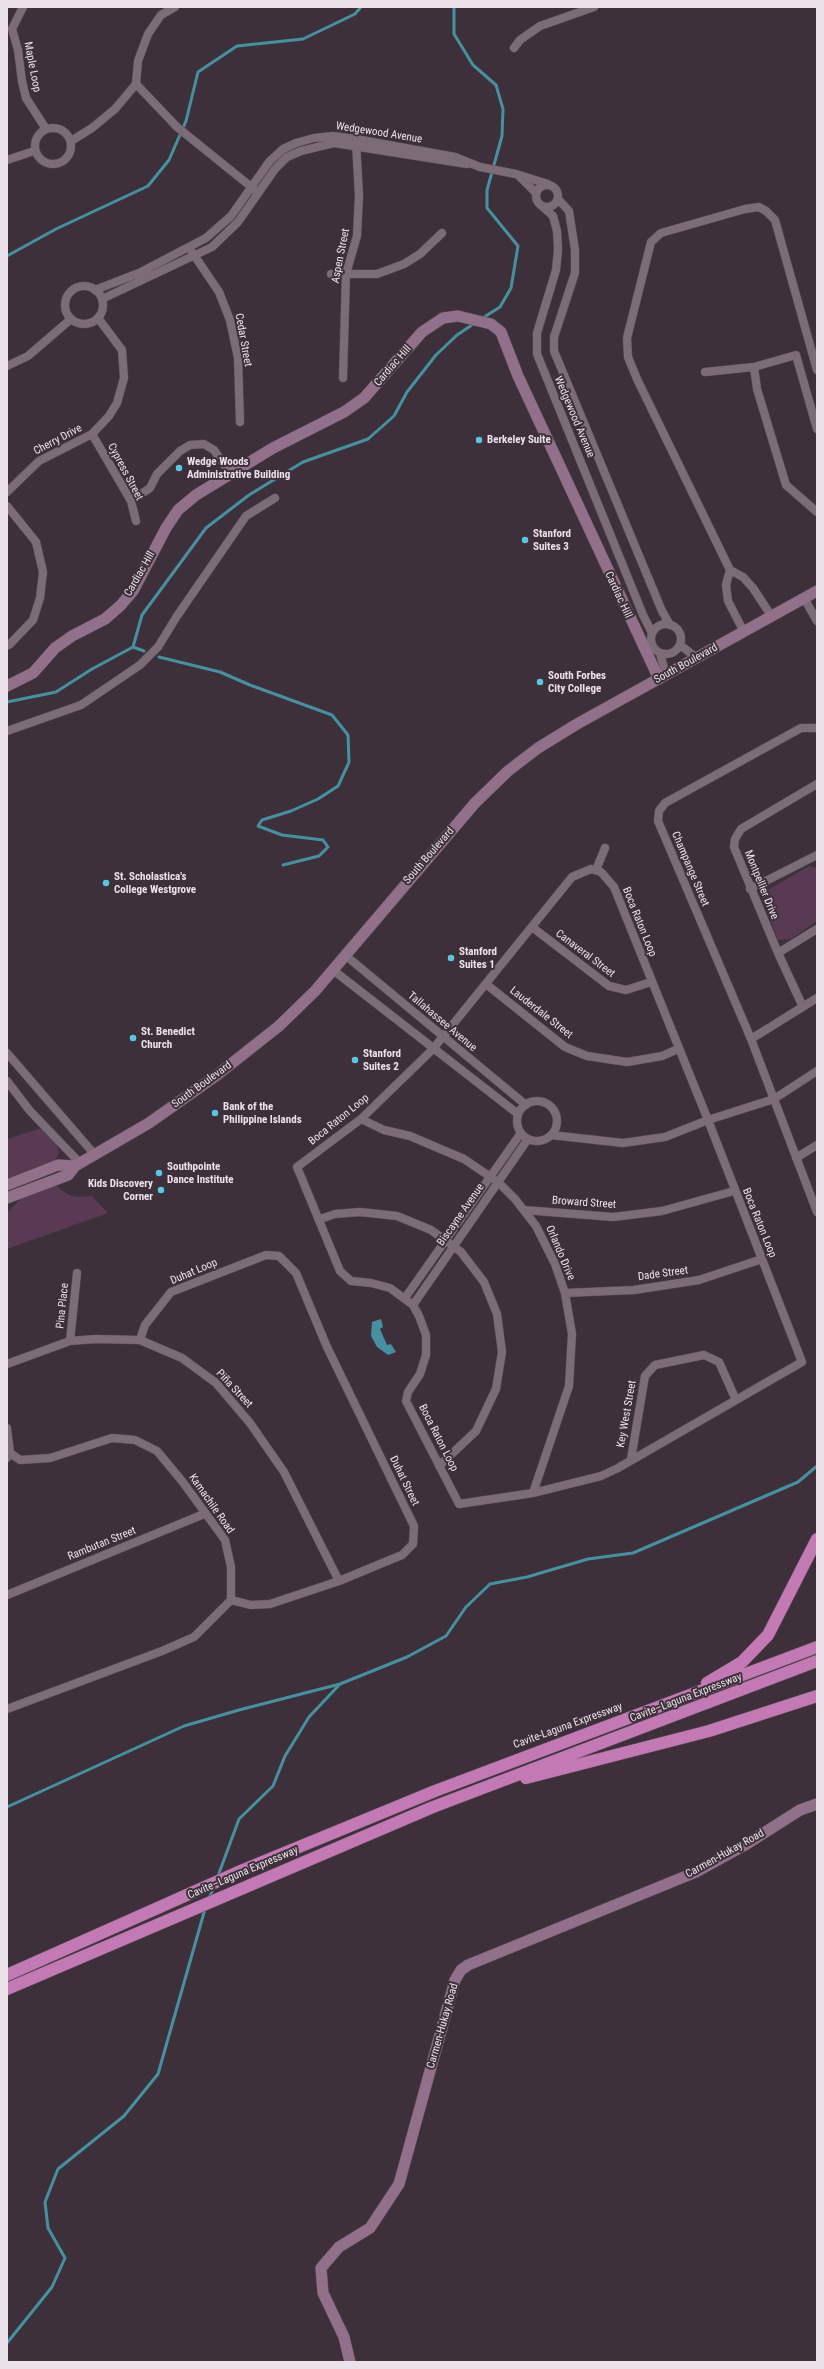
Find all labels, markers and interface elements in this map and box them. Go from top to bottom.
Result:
street label: Maple Loop [21,41,43,93]
street label: Wedgewood Avenue [335,120,423,146]
street label: Aspen Street [329,227,353,285]
street label: Cedar Street [232,312,254,368]
street label: Cardiac Hill [372,343,414,389]
street label: Wedgewood Avenue [551,374,597,460]
street label: Cherry Drive [32,422,84,458]
place label: Berkeley Suite [487,433,551,447]
marker: Berkeley Suite [474,435,484,445]
street label: Cypress Street [104,441,146,503]
place label: Wedge Woods Administrative Building [187,455,290,481]
marker: Wedge Woods Administrative Building [174,463,184,473]
place label: Stanford Suites 3 [533,527,571,553]
marker: Stanford Suites 3 [520,535,530,545]
street label: Cardiac Hill [122,549,158,599]
street label: Cardiac Hill [601,570,635,620]
street label: South Boulevard [652,641,720,687]
place label: South Forbes City College [548,669,606,695]
marker: South Forbes City College [535,677,545,687]
street label: South Boulevard [401,825,457,887]
street label: Champange Street [668,830,712,908]
street label: Montpellier Drive [741,848,781,922]
place label: St. Scholastica's College Westgrove [114,870,196,896]
marker: St. Scholastica's College Westgrove [101,878,111,888]
street label: Boca Raton Loop [619,885,659,959]
street label: Canaveral Street [553,927,617,981]
place label: Stanford Suites 1 [459,945,497,971]
marker: Stanford Suites 1 [446,953,456,963]
street label: Lauderdale Street [507,984,575,1042]
street label: Tallahassee Avenue [405,989,479,1055]
place label: St. Benedict Church [141,1025,195,1051]
marker: St. Benedict Church [128,1033,138,1043]
place label: Stanford Suites 2 [363,1047,401,1073]
marker: Stanford Suites 2 [350,1055,360,1065]
street label: South Boulevard [170,1059,234,1111]
street label: Boca Raton Loop [306,1092,372,1148]
place label: Bank of the Philippine Islands [223,1100,302,1126]
marker: Bank of the Philippine Islands [210,1108,220,1118]
place label: Southpointe Dance Institute [167,1160,234,1186]
marker: Southpointe Dance Institute [154,1168,164,1178]
place label: Kids Discovery Corner [88,1177,153,1203]
street label: Biscayne Avenue [435,1181,487,1249]
marker: Kids Discovery Corner [156,1185,166,1195]
street label: Boca Raton Loop [739,1186,779,1260]
street label: Broward Street [552,1194,616,1212]
street label: Orlando Drive [542,1223,578,1283]
street label: Duhat Loop [169,1256,219,1288]
street label: Dade Street [637,1264,689,1284]
street label: Pina Place [54,1283,72,1329]
street label: Piña Street [213,1367,255,1411]
street label: Key West Street [615,1379,639,1449]
street label: Boca Raton Loop [415,1402,461,1474]
street label: Duhat Street [386,1454,422,1508]
street label: Kamachile Road [186,1472,236,1536]
street label: Rambutan Street [66,1524,138,1564]
street label: Cavite–Laguna Expressway [628,1671,744,1725]
street label: Cavite-Laguna Expressway [512,1700,624,1752]
street label: Carmen-Hukay Road [683,1827,767,1881]
street label: Cavite–Laguna Expressway [186,1844,300,1902]
street label: Carmen-Hukay Road [425,1982,461,2070]

